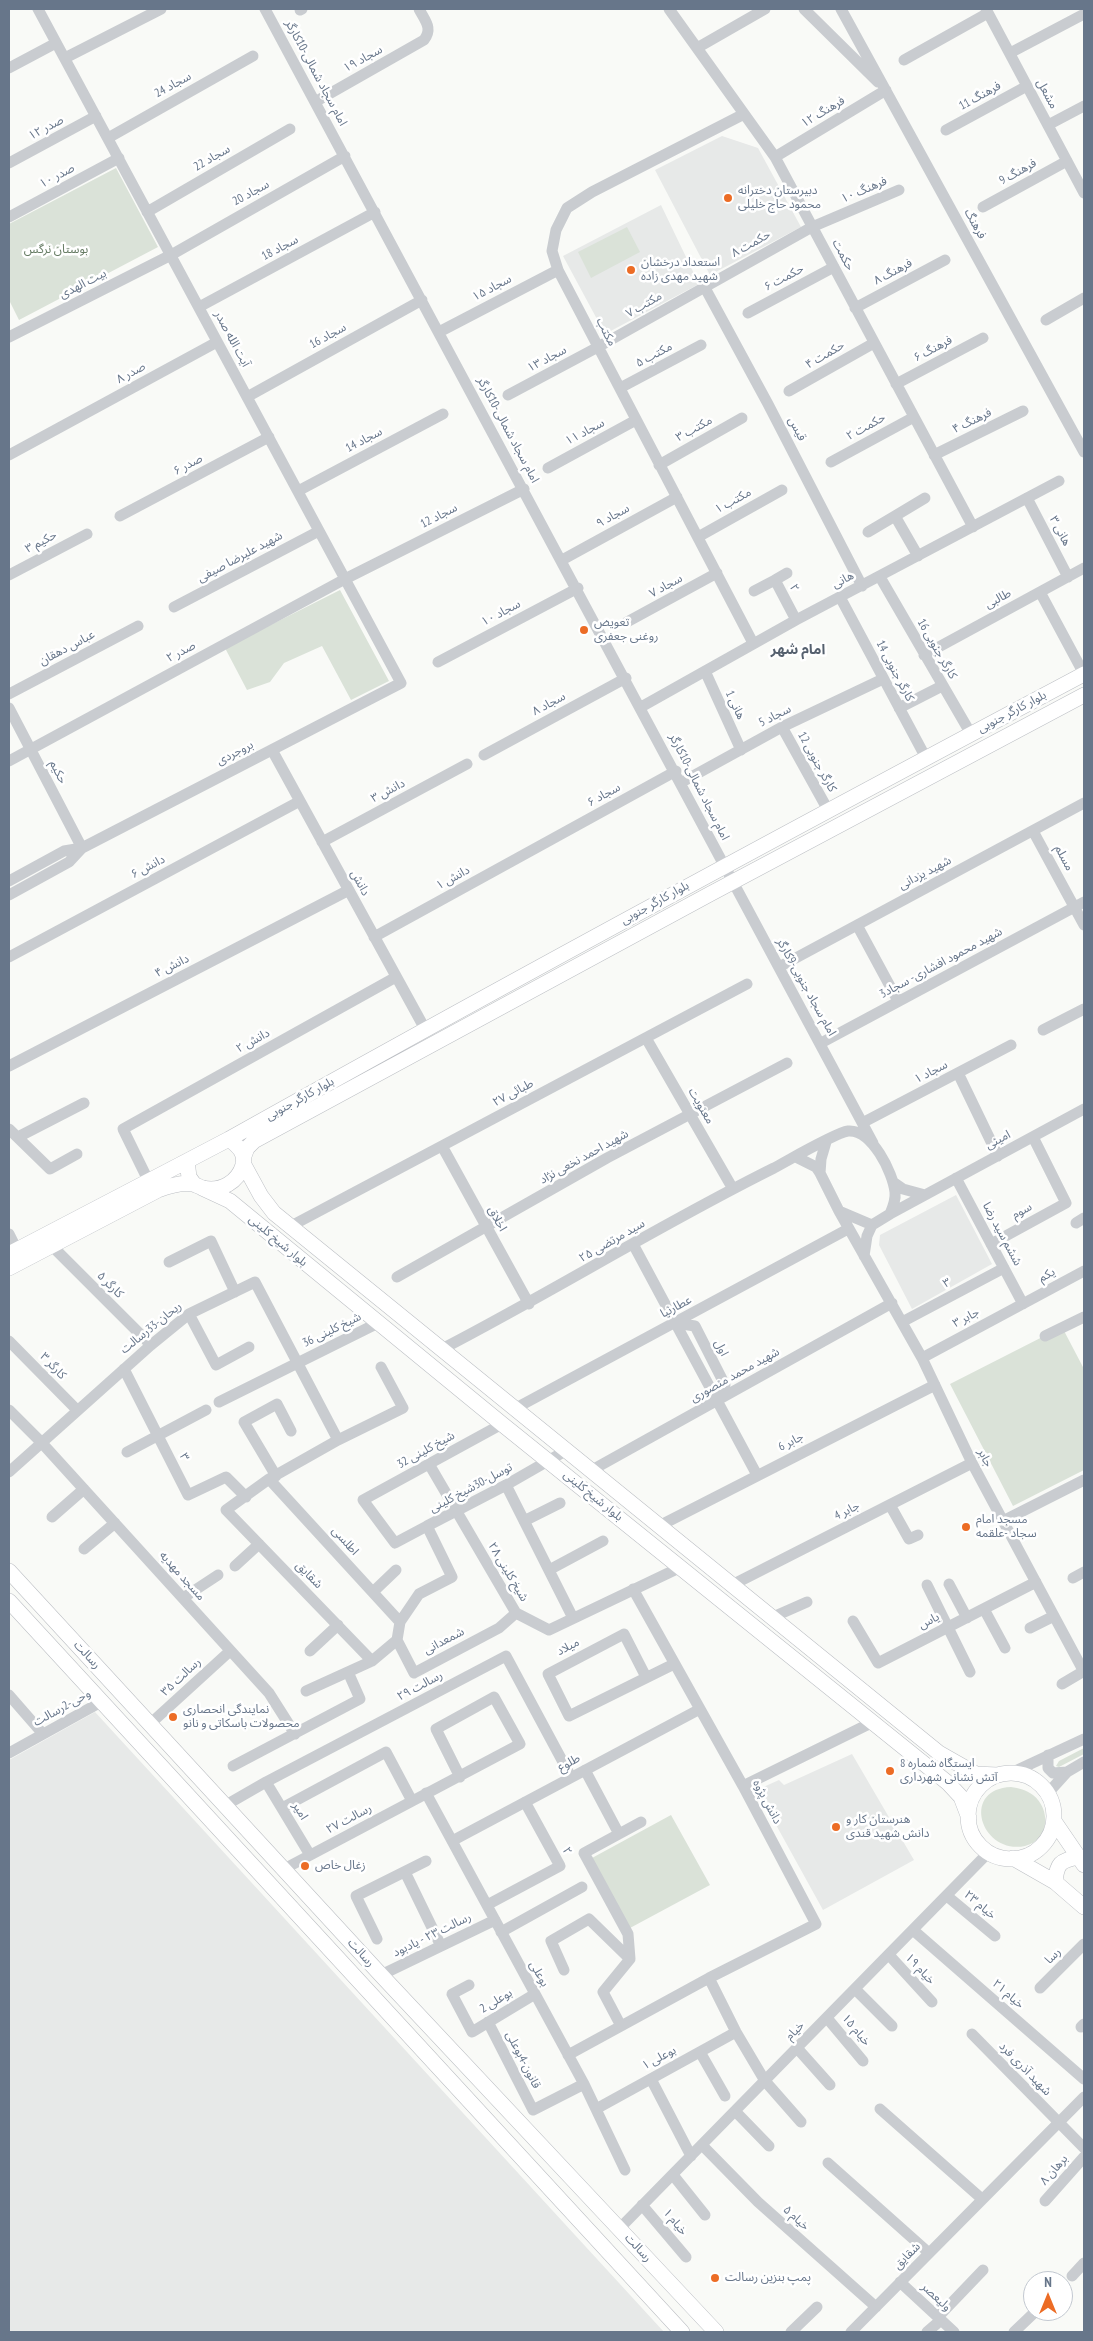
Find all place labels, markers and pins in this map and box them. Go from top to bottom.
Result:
place label: دبيرستان دخترانه محمود حاج خلیلی [738,184,821,212]
marker: دبيرستان دخترانه محمود حاج خلیلی [722,192,734,204]
place label: استعداد درخشان شهید مهدی زاده [641,256,720,284]
marker: استعداد درخشان شهید مهدی زاده [625,264,637,276]
place label: تعویض روغنی جعفری [594,616,658,644]
marker: تعویض روغنی جعفری [578,624,590,636]
place label: مسجد امام سجاد -علقمه [976,1513,1037,1541]
marker: مسجد امام سجاد -علقمه [960,1521,972,1533]
place label: نمایندگی انحصاری محصولات باسکاتی و نانو [183,1703,300,1731]
marker: نمایندگی انحصاری محصولات باسکاتی و نانو [167,1711,179,1723]
place label: ایستگاه شماره 8 آتش نشانی شهرداری [900,1757,998,1785]
marker: ایستگاه شماره 8 آتش نشانی شهرداری [884,1765,896,1777]
place label: هنرستان کار و دانش شهید قندی [846,1813,929,1841]
marker: هنرستان کار و دانش شهید قندی [830,1821,842,1833]
place label: زغال خاص [315,1859,366,1873]
marker: زغال خاص [299,1860,311,1872]
place label: پمپ بنزین رسالت [725,2271,811,2285]
marker: پمپ بنزین رسالت [709,2272,721,2284]

